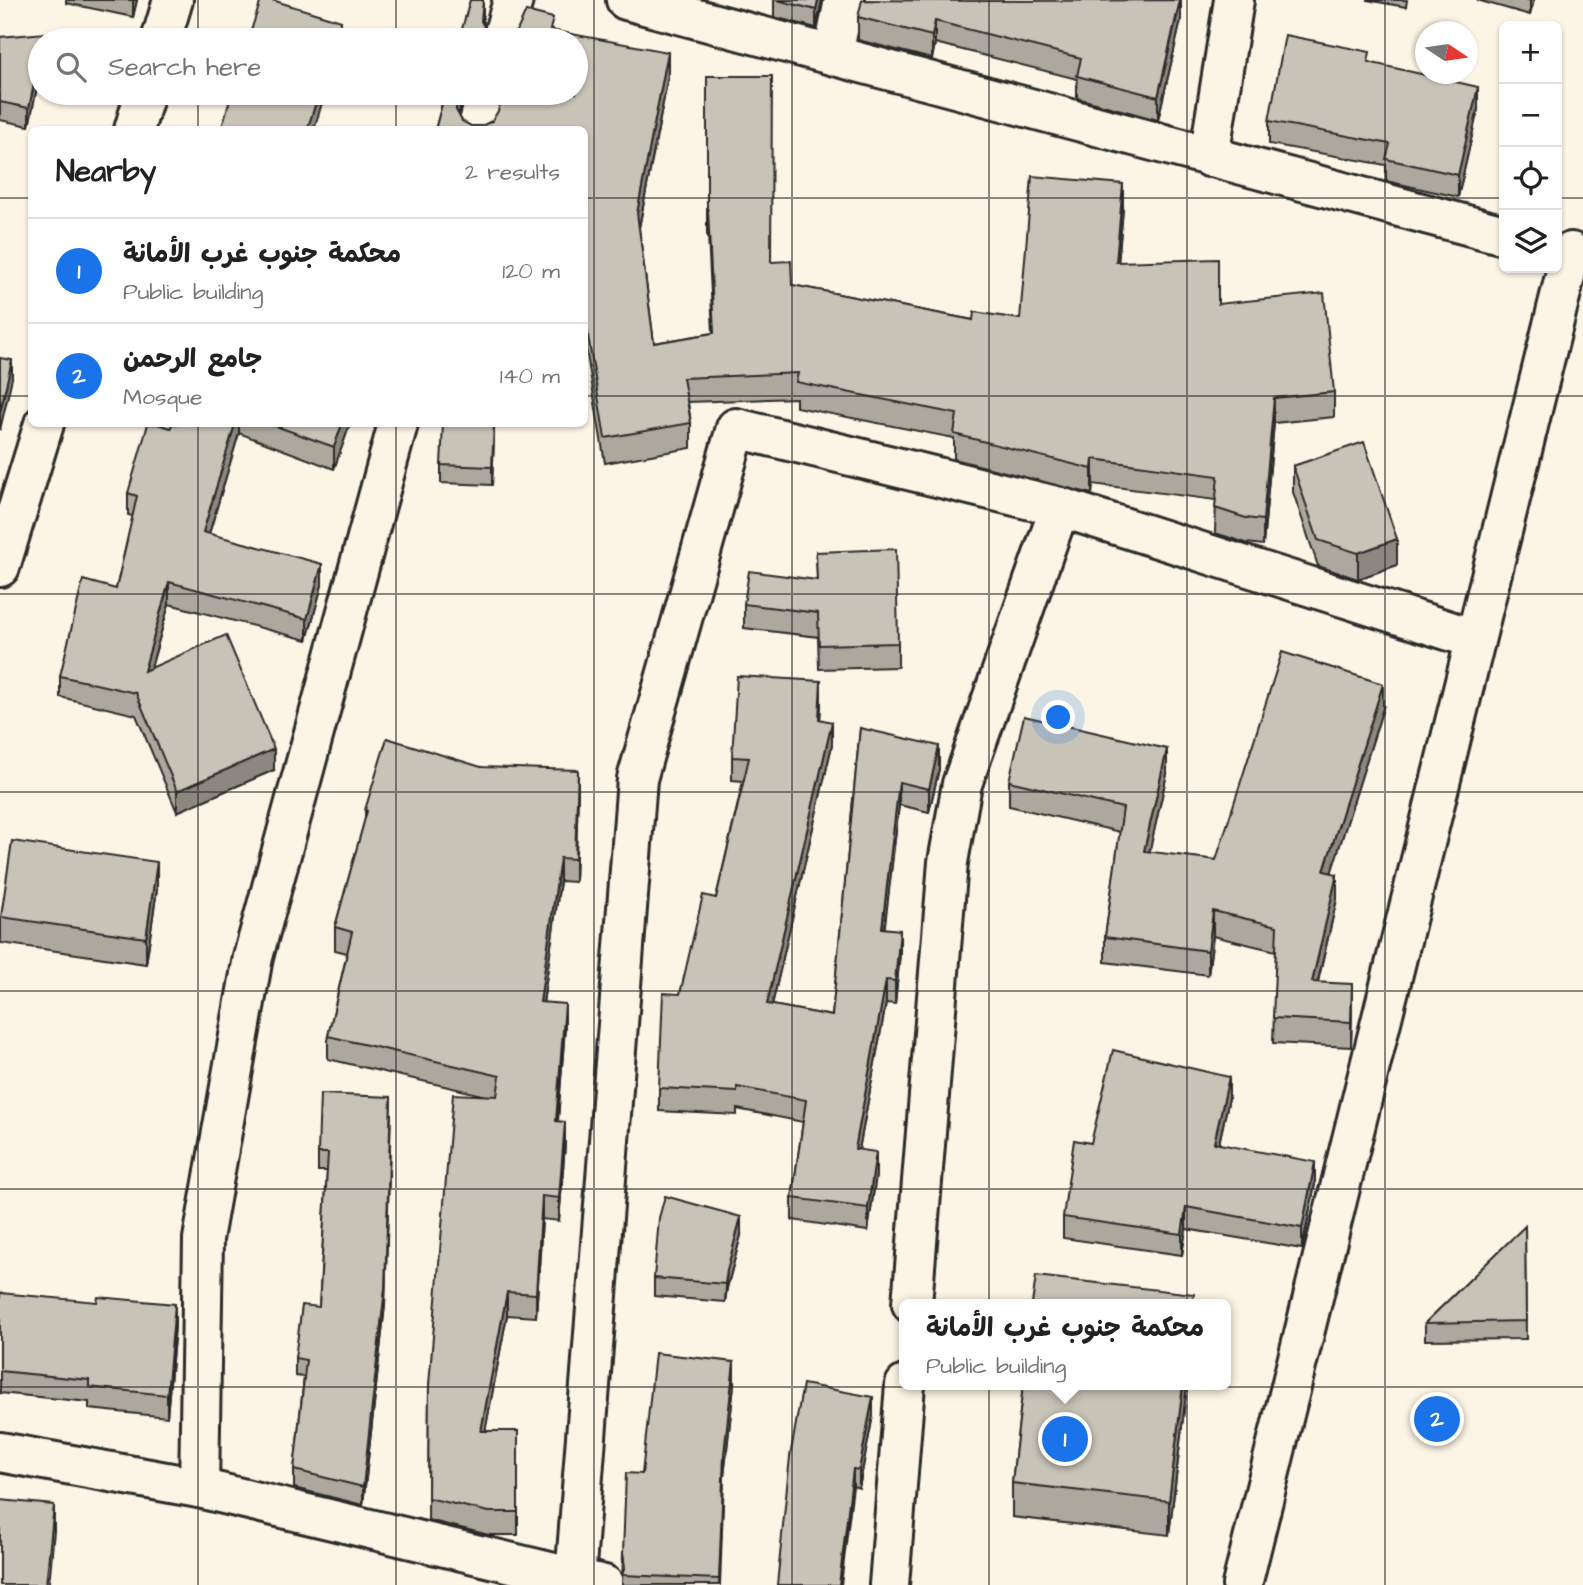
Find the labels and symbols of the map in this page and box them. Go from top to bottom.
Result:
north arrow [1415,21,1478,84]
your location [1041,700,1075,734]
pin: 2 [1414,1393,1460,1445]
pin: 1 [1042,1413,1088,1465]

